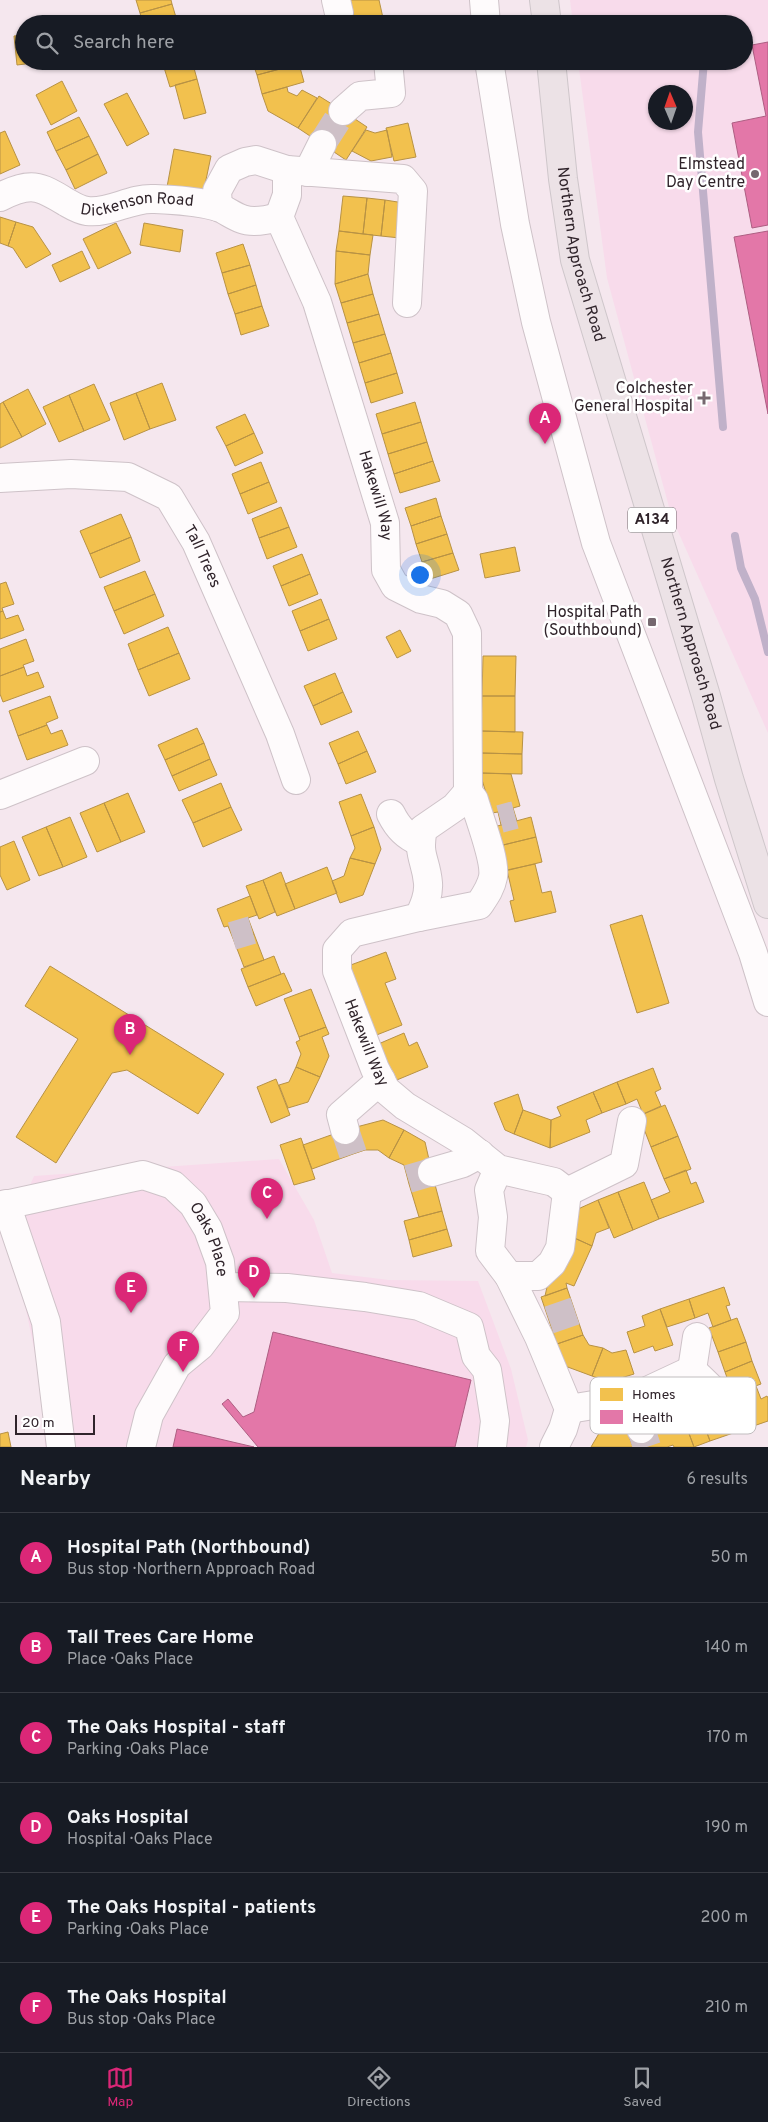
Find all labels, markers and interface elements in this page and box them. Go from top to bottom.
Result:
search box [15,15,753,70]
icon: search [33,29,61,57]
text: Search here [73,31,175,55]
north arrow [648,85,693,130]
place label: Elmstead Day Centre [666,155,745,193]
street label: Northern Approach Road [552,166,609,344]
marker: Elmstead Day Centre [749,168,761,180]
street label: Dickenson Road [79,189,195,222]
place label: Colchester General Hospital [574,379,693,417]
marker: Colchester General Hospital [697,391,711,405]
pin: A [529,403,561,444]
street label: Hakewill Way [353,448,395,541]
road number: A134 [628,508,676,532]
street label: Tall Trees [178,522,225,591]
street label: Northern Approach Road [655,555,725,732]
your location [407,562,433,588]
place label: Hospital Path (Southbound) [544,603,642,641]
marker: Hospital Path (Southbound) [646,616,658,628]
street label: Hakewill Way [339,996,393,1090]
pin: B [114,1014,146,1055]
pin: C [251,1178,283,1219]
street label: Oaks Place [184,1199,231,1278]
pin: D [238,1257,270,1298]
pin: E [115,1272,147,1313]
pin: F [167,1331,199,1372]
legend [590,1377,756,1434]
text: Homes [632,1387,676,1404]
text: Health [632,1410,673,1427]
scale bar [15,1412,95,1435]
text: 20 m [22,1415,55,1432]
text: Nearby [20,1466,91,1493]
text: 6 results [686,1470,748,1490]
text: Hospital Path (Northbound) [67,1536,310,1560]
text: A [30,1548,42,1568]
text: 50 m [711,1548,748,1568]
text: Bus stop · Northern Approach Road [67,1560,315,1580]
text: Tall Trees Care Home [67,1626,254,1650]
text: B [30,1638,42,1658]
text: 140 m [705,1638,748,1658]
text: Place · Oaks Place [67,1650,193,1670]
text: The Oaks Hospital - staff [67,1716,285,1740]
text: C [31,1728,41,1748]
text: 170 m [707,1728,748,1748]
text: Parking · Oaks Place [67,1740,209,1760]
text: Oaks Hospital [67,1806,189,1830]
text: D [30,1818,42,1838]
text: 190 m [705,1818,748,1838]
text: Hospital · Oaks Place [67,1830,213,1850]
text: The Oaks Hospital - patients [67,1896,316,1920]
text: E [31,1908,41,1928]
text: 200 m [700,1908,748,1928]
text: Parking · Oaks Place [67,1920,209,1940]
text: The Oaks Hospital [67,1986,227,2010]
text: F [31,1998,41,2018]
text: 210 m [705,1998,748,2018]
text: Bus stop · Oaks Place [67,2010,215,2030]
tab: Map [106,2064,134,2111]
tab: Directions [347,2064,411,2111]
tab: Saved [623,2064,662,2111]

